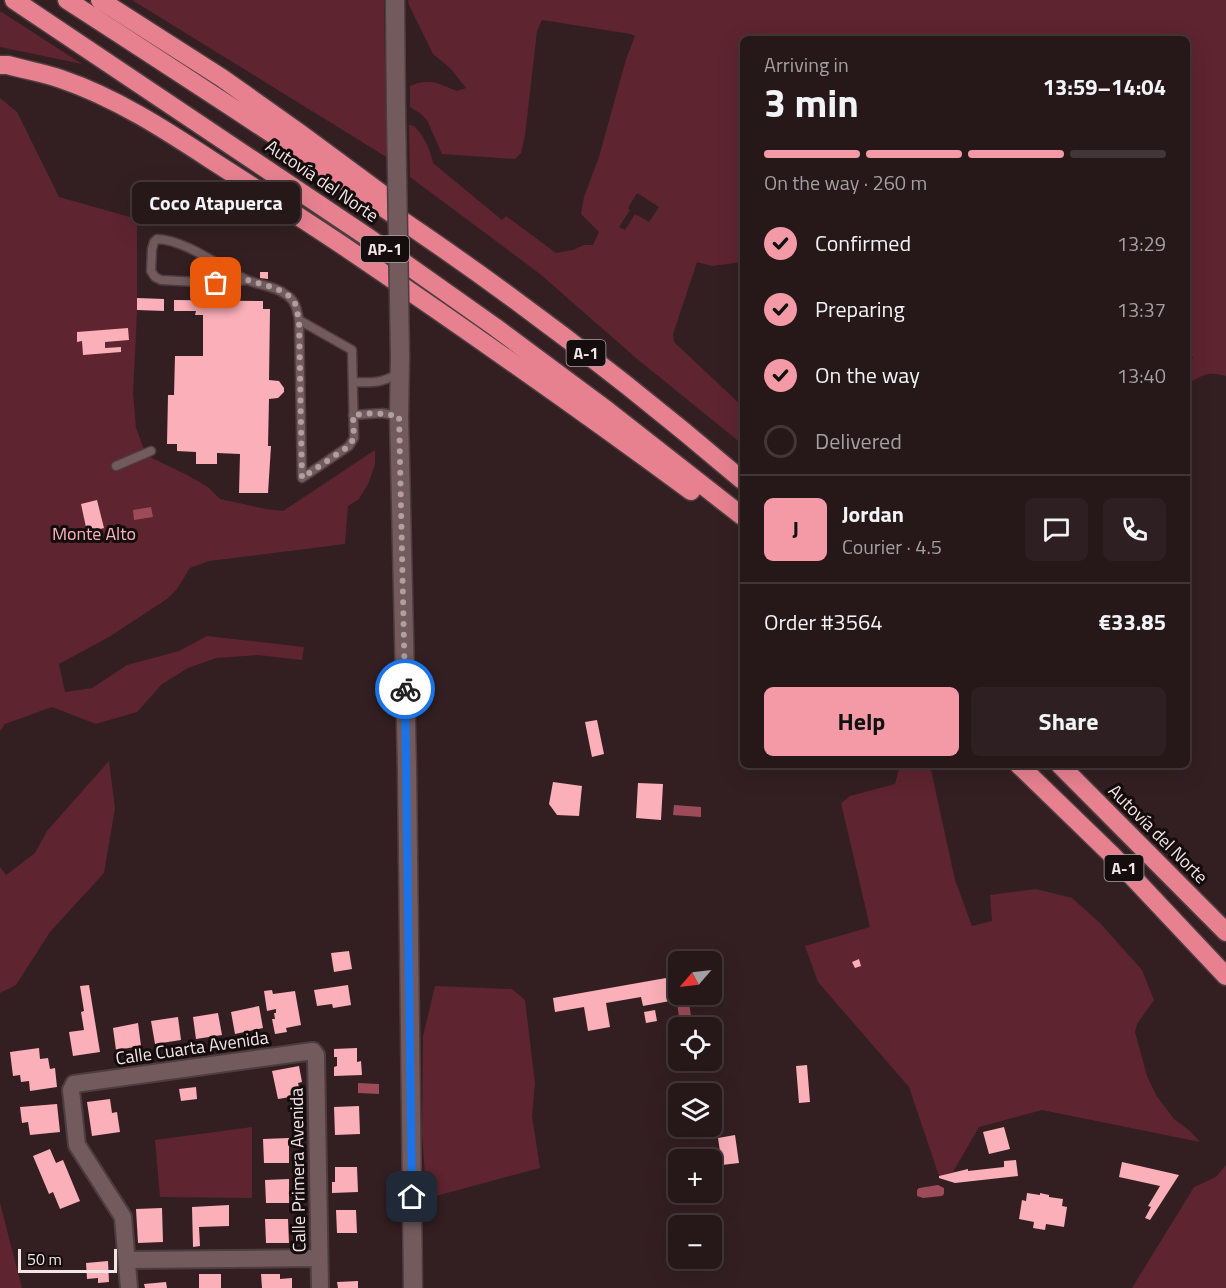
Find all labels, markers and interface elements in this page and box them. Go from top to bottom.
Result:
text: Arriving in [764,49,849,80]
text: 13:59–14:04 [1043,70,1166,104]
text: 3 min [764,73,859,132]
street label: Autovía del Norte [260,133,384,229]
text: On the way · 260 m [764,167,927,198]
callout: Coco Atapuerca [132,181,300,223]
text: Coco Atapuerca [149,187,283,218]
text: Confirmed [815,226,911,260]
icon: check [764,227,797,260]
text: 13:29 [1117,228,1166,259]
road number: AP-1 [361,236,409,262]
pin [190,257,241,308]
icon: bag [199,266,232,299]
text: Preparing [815,292,905,326]
icon: check [764,293,797,326]
text: 13:37 [1117,294,1166,325]
road number: A-1 [566,340,606,366]
text: On the way [815,358,920,392]
icon: check [764,359,797,392]
text: 13:40 [1117,360,1166,391]
text: Delivered [815,424,902,458]
text: Jordan [842,497,904,531]
button: chat [1025,498,1088,561]
button: phone [1103,498,1166,561]
text: J [792,512,799,546]
park label: Monte Alto [52,520,136,547]
text: Courier · 4.5 [842,531,942,562]
text: Order #3564 [764,605,883,639]
text: €33.85 [1099,605,1166,639]
courier [375,659,435,719]
icon: bike [389,673,422,706]
button: Help [764,687,959,756]
button: Share [971,687,1166,756]
street label: Autovía del Norte [1102,778,1214,890]
road number: A-1 [1104,855,1144,881]
north arrow [668,951,722,1005]
map controls [668,951,722,1269]
button: locate [668,1017,722,1071]
street label: Calle Cuarta Avenida [114,1023,270,1072]
button: layers [668,1083,722,1137]
street label: Calle Primera Avenida [283,1088,312,1252]
button: + [668,1149,722,1203]
pin [386,1171,437,1222]
icon: home [395,1180,428,1213]
button: − [668,1215,722,1269]
scale bar [18,1246,117,1274]
text: 50 m [27,1247,62,1271]

